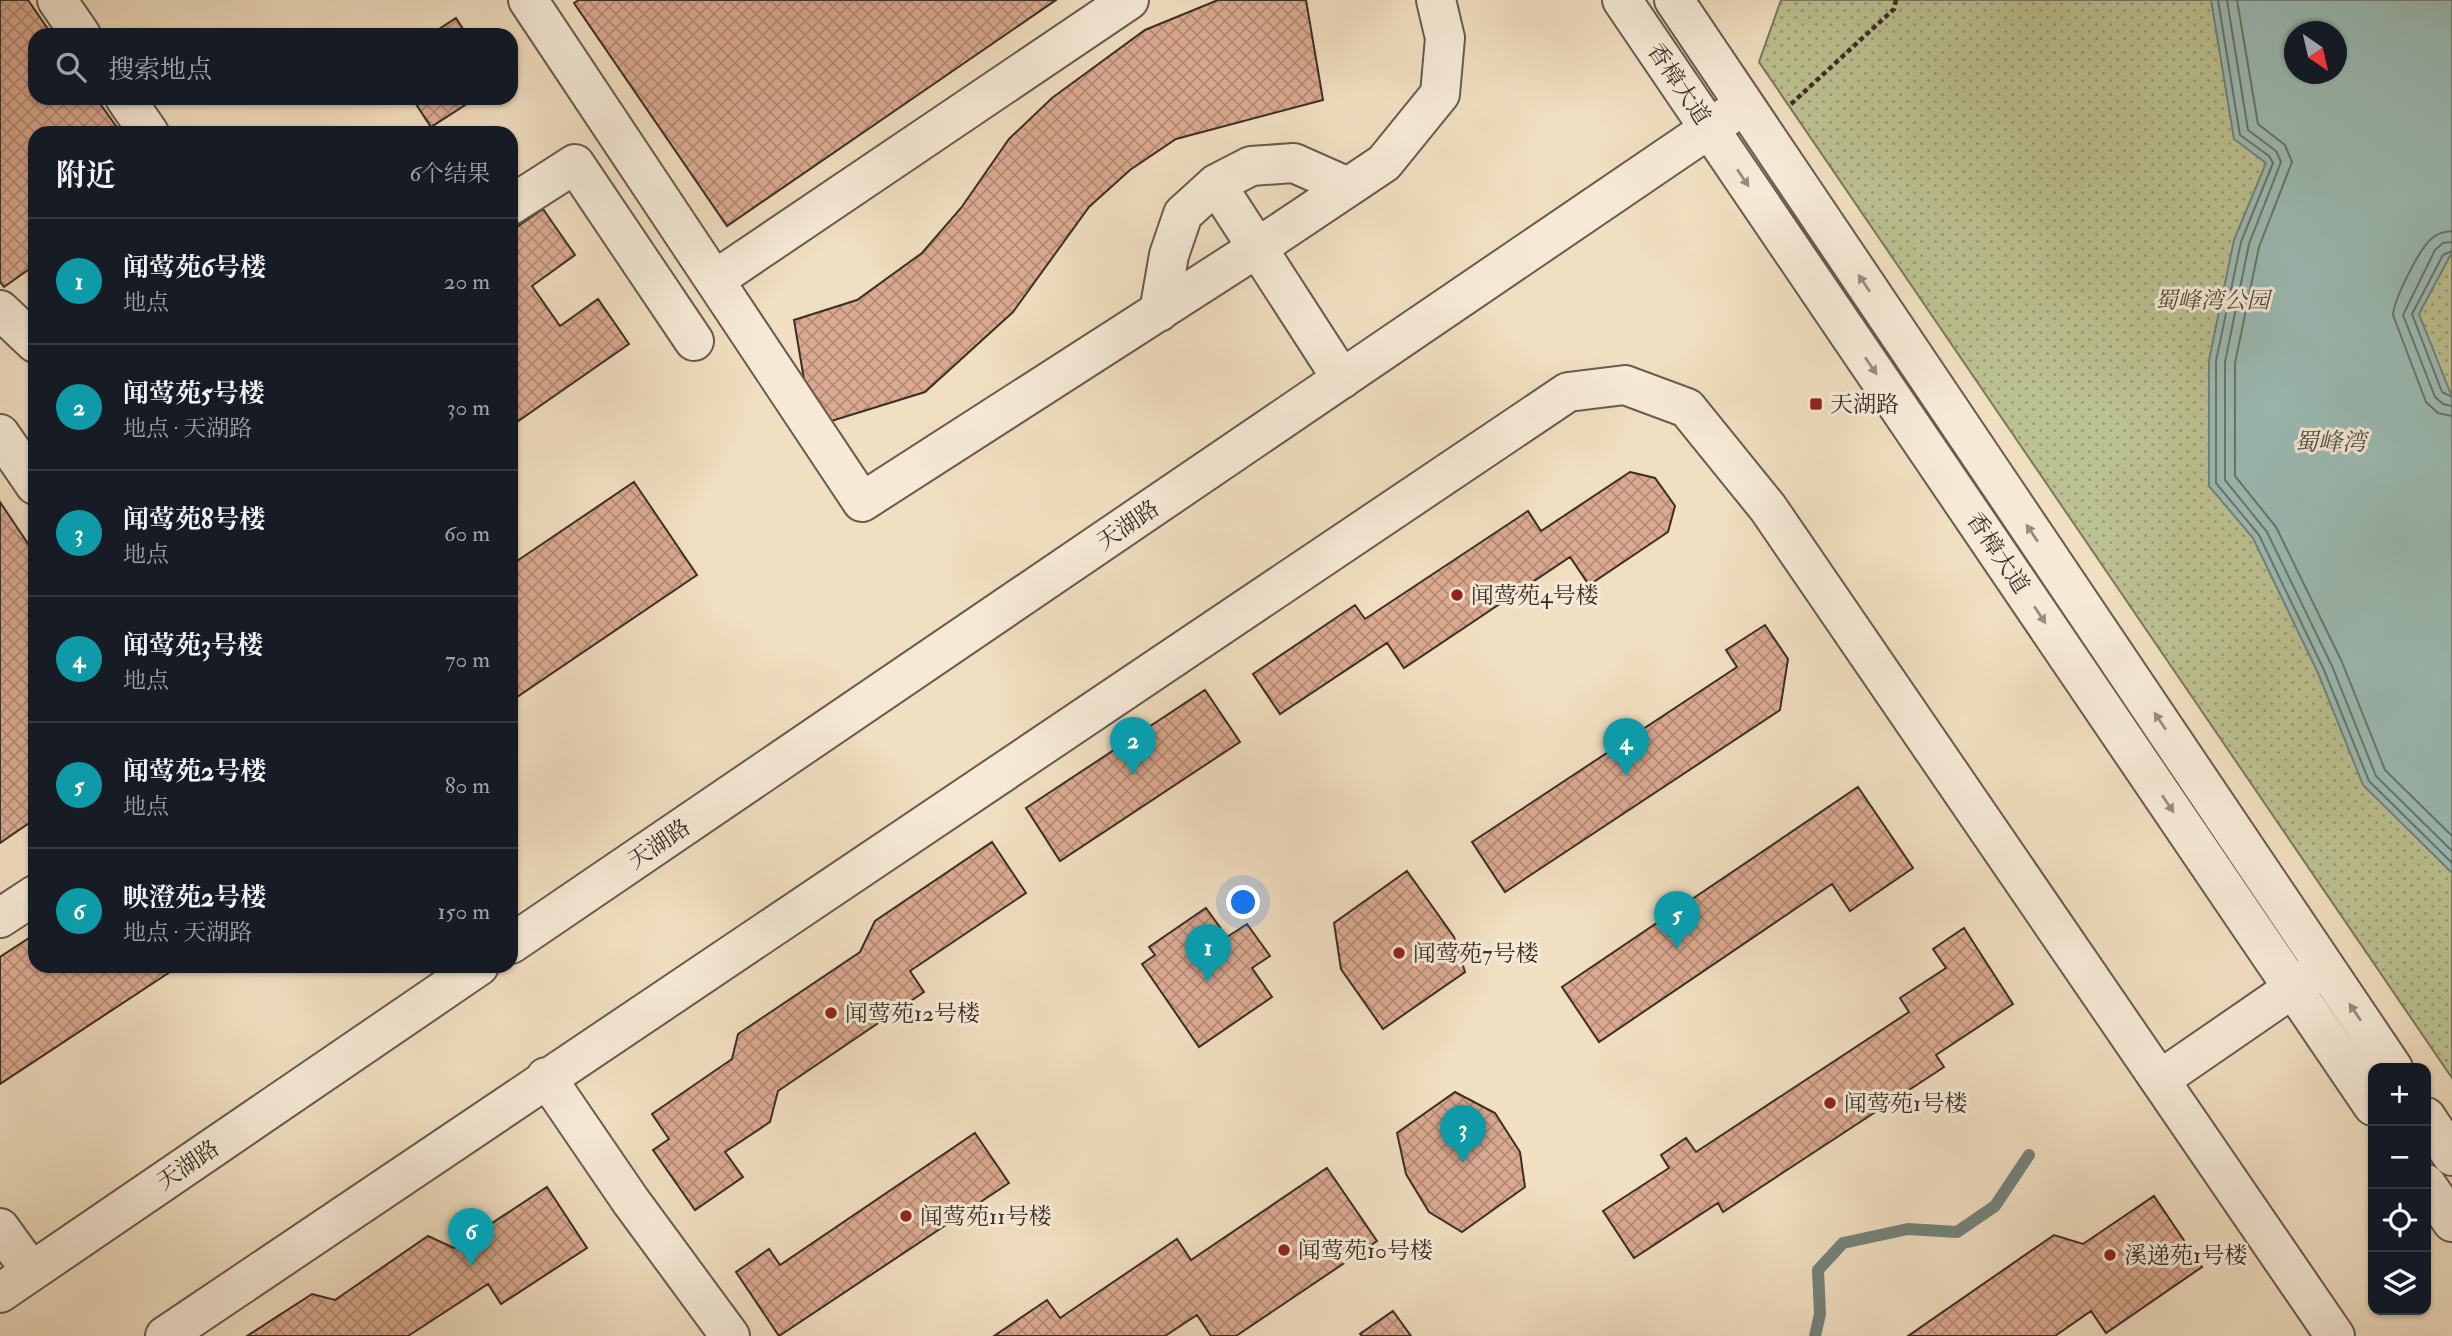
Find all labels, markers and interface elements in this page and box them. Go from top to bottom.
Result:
north arrow [2284,21,2347,84]
search box [28,28,518,105]
street label: 香樟大道 [1641,38,1717,130]
icon: search [52,48,90,86]
text: 搜索地点 [108,54,212,86]
text: 附近 [56,157,116,194]
text: 6个结果 [409,159,490,188]
one-way arrow [1736,169,1750,187]
text: 闻莺苑6号楼 [123,252,266,284]
text: 1 [75,267,83,296]
text: 20 m [444,267,490,296]
one-way arrow [1857,274,1871,292]
park label: 蜀峰湾公园 [2155,286,2274,315]
text: 地点 [123,288,169,317]
one-way arrow [1864,357,1877,376]
text: 闻莺苑5号楼 [123,378,264,410]
place label: 天湖路 [1830,390,1899,419]
text: 2 [73,393,85,422]
text: 30 m [447,393,490,422]
marker: 天湖路 [1808,396,1824,412]
text: 地点 · 天湖路 [123,414,252,443]
water label: 蜀峰湾 [2294,427,2370,458]
street label: 天湖路 [1091,494,1165,556]
text: 闻莺苑8号楼 [123,504,265,536]
street label: 香樟大道 [1960,507,2036,599]
text: 3 [75,519,83,548]
text: 60 m [444,519,490,548]
one-way arrow [2026,523,2039,543]
text: 地点 [123,540,169,569]
place label: 闻莺苑4号楼 [1471,581,1598,610]
marker: 闻莺苑4号楼 [1449,587,1465,603]
one-way arrow [2033,606,2046,625]
text: 闻莺苑3号楼 [123,630,263,662]
text: 4 [73,645,85,674]
text: 70 m [445,645,490,674]
text: 地点 [123,666,169,695]
one-way arrow [2153,711,2166,731]
pin: 2 [1110,717,1156,775]
pin: 4 [1603,718,1649,776]
text: 闻莺苑2号楼 [123,756,266,788]
text: 5 [74,771,84,800]
text: 80 m [445,771,490,800]
text: 地点 [123,792,169,821]
one-way arrow [2161,794,2174,813]
street label: 天湖路 [622,813,696,875]
text: 映澄苑2号楼 [123,882,266,914]
your location [1226,885,1260,919]
pin: 5 [1654,891,1700,949]
text: 6 [73,897,85,926]
text: 150 m [437,897,490,926]
text: 地点 · 天湖路 [123,918,252,947]
pin: 1 [1185,924,1231,982]
place label: 闻莺苑7号楼 [1413,939,1539,968]
marker: 闻莺苑7号楼 [1391,945,1407,961]
place label: 闻莺苑12号楼 [845,999,980,1028]
one-way arrow [2349,1002,2362,1021]
marker: 闻莺苑12号楼 [823,1005,839,1021]
map controls [2368,1063,2431,1315]
button: + [2368,1063,2431,1126]
place label: 闻莺苑1号楼 [1844,1089,1967,1118]
marker: 闻莺苑1号楼 [1822,1095,1838,1111]
pin: 3 [1440,1105,1486,1163]
button: − [2368,1126,2431,1189]
street label: 天湖路 [151,1134,225,1196]
button: locate [2368,1189,2431,1252]
place label: 闻莺苑11号楼 [920,1202,1051,1231]
pin: 6 [448,1208,494,1266]
marker: 闻莺苑11号楼 [898,1208,914,1224]
place label: 闻莺苑10号楼 [1298,1236,1433,1265]
place label: 溪递苑1号楼 [2124,1241,2247,1270]
marker: 闻莺苑10号楼 [1276,1242,1292,1258]
marker: 溪递苑1号楼 [2102,1247,2118,1263]
button: layers [2368,1252,2431,1315]

